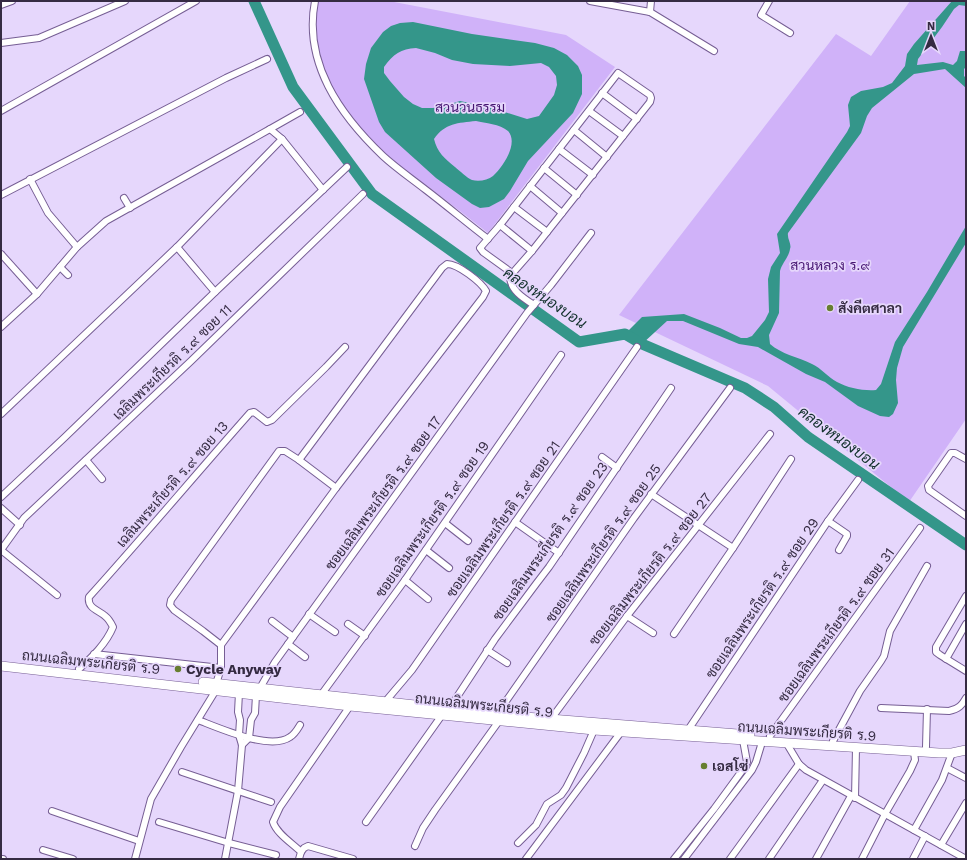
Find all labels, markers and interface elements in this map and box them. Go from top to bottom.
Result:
north arrow [911,16,951,56]
text: N [927,20,935,33]
park label: สวนวนธรรม [435,99,505,115]
park label: สวนหลวง ร.๙ [790,257,870,273]
water label: คลองหนองบอน [500,264,590,333]
place label: สังคีตศาลา [838,299,902,316]
street label: เฉลิมพระเกียรติ ร.๙ ซอย 11 [109,300,235,423]
marker: สังคีตศาลา [825,303,835,313]
water label: คลองหนองบอน [795,402,884,474]
street label: ซอยเฉลิมพระเกียรติ ร.๙ ซอย 17 [321,412,444,573]
street label: เฉลิมพระเกียรติ ร.๙ ซอย 13 [112,417,231,550]
street label: ซอยเฉลิมพระเกียรติ ร.๙ ซอย 19 [371,437,492,600]
street label: ซอยเฉลิมพระเกียรติ ร.๙ ซอย 21 [442,437,563,600]
street label: ซอยเฉลิมพระเกียรติ ร.๙ ซอย 23 [488,458,611,623]
street label: ซอยเฉลิมพระเกียรติ ร.๙ ซอย 25 [541,460,664,625]
street label: ซอยเฉลิมพระเกียรติ ร.๙ ซอย 27 [585,489,715,648]
street label: ซอยเฉลิมพระเกียรติ ร.๙ ซอย 29 [701,514,822,681]
street label: ซอยเฉลิมพระเกียรติ ร.๙ ซอย 31 [774,544,897,705]
street label: ถนนเฉลิมพระเกียรติ ร.9 [21,646,161,677]
place label: Cycle Anyway [186,661,282,677]
marker: Cycle Anyway [173,664,183,674]
street label: ถนนเฉลิมพระเกียรติ ร.9 [414,689,554,720]
street label: ถนนเฉลิมพระเกียรติ ร.9 [737,717,877,744]
place label: เอสโซ่ [712,757,748,774]
marker: เอสโซ่ [699,761,709,771]

